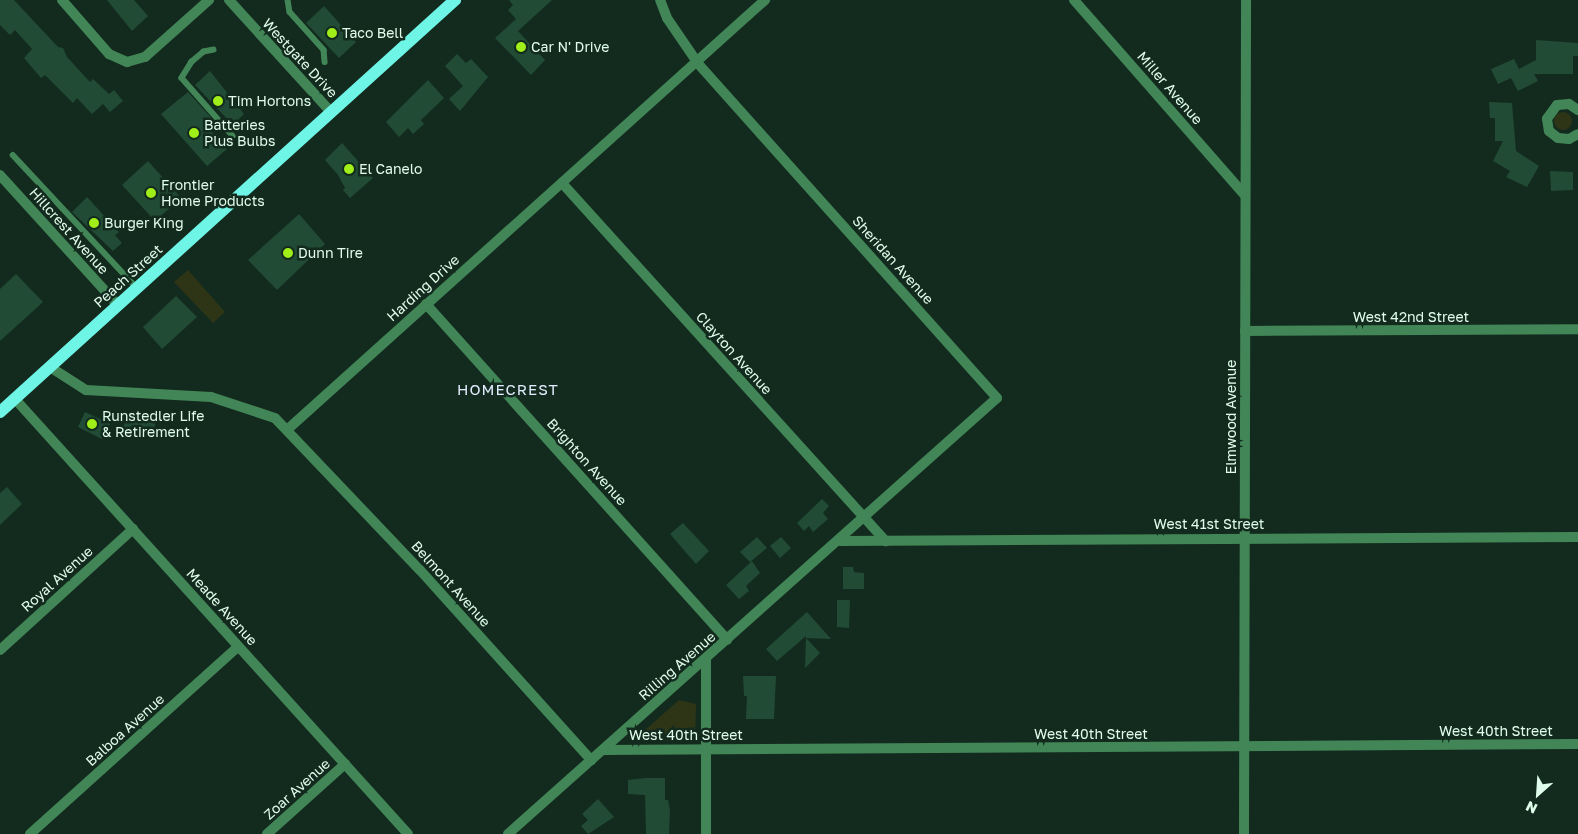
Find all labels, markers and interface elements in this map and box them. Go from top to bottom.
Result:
street label: Westgate Drive [259,15,341,101]
place label: Taco Bell [342,25,403,41]
marker: Taco Bell [326,27,338,39]
place label: Car N' Drive [531,39,609,55]
marker: Car N' Drive [515,41,527,53]
street label: Miller Avenue [1134,48,1206,128]
place label: Tim Hortons [228,93,311,109]
marker: Tim Hortons [212,95,224,107]
place label: Batteries Plus Bulbs [204,117,275,150]
marker: Batteries Plus Bulbs [188,127,200,139]
place label: El Canelo [359,161,422,177]
marker: El Canelo [343,163,355,175]
place label: Frontier Home Products [161,177,265,210]
street label: Hillcrest Avenue [26,184,112,278]
marker: Frontier Home Products [145,187,157,199]
street label: Sheridan Avenue [849,212,937,308]
place label: Burger King [104,215,183,231]
marker: Burger King [88,217,100,229]
street label: Peach Street [90,241,166,311]
place label: Dunn Tire [298,245,363,261]
marker: Dunn Tire [282,247,294,259]
street label: Harding Drive [383,251,463,325]
street label: Clayton Avenue [692,308,776,398]
street label: West 42nd Street [1353,309,1469,325]
street label: Elmwood Avenue [1223,360,1239,474]
district label: HOMECREST [456,381,560,399]
place label: Runstedler Life & Retirement [102,408,204,441]
street label: Brighton Avenue [544,415,630,509]
marker: Runstedler Life & Retirement [86,418,98,430]
street label: West 41st Street [1154,516,1264,532]
street label: Belmont Avenue [408,538,494,630]
street label: Royal Avenue [18,543,96,615]
street label: Meade Avenue [183,565,261,649]
street label: Rilling Avenue [635,628,719,704]
street label: Balboa Avenue [82,690,168,770]
street label: West 40th Street [1439,723,1553,739]
street label: West 40th Street [1034,726,1148,742]
street label: West 40th Street [629,727,743,743]
street label: Zoar Avenue [261,755,333,823]
north arrow [1513,769,1563,819]
text: N [1523,798,1540,818]

